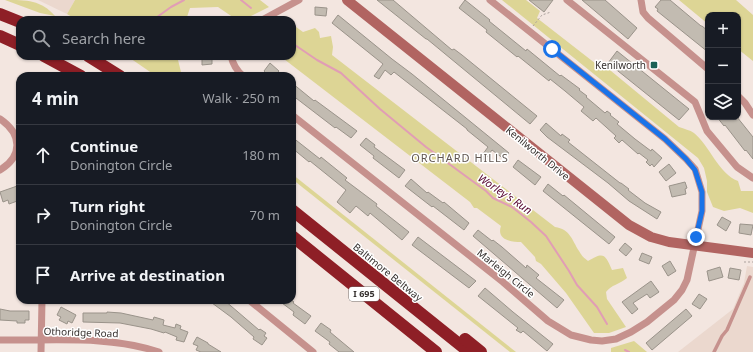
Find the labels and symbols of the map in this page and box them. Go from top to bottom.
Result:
route start [543,40,561,58]
place label: Kenilworth [595,58,646,72]
marker: Kenilworth [649,60,659,70]
street label: Kenilworth Drive [503,123,573,183]
district label: ORCHARD HILLS [411,150,509,165]
water label: Worley's Run [475,170,535,217]
route end [687,228,705,246]
street label: Baltimore Beltway [350,240,426,305]
street label: Marleigh Circle [474,245,538,301]
road number: I 695 [349,287,379,301]
street label: Othoridge Road [43,324,119,340]

